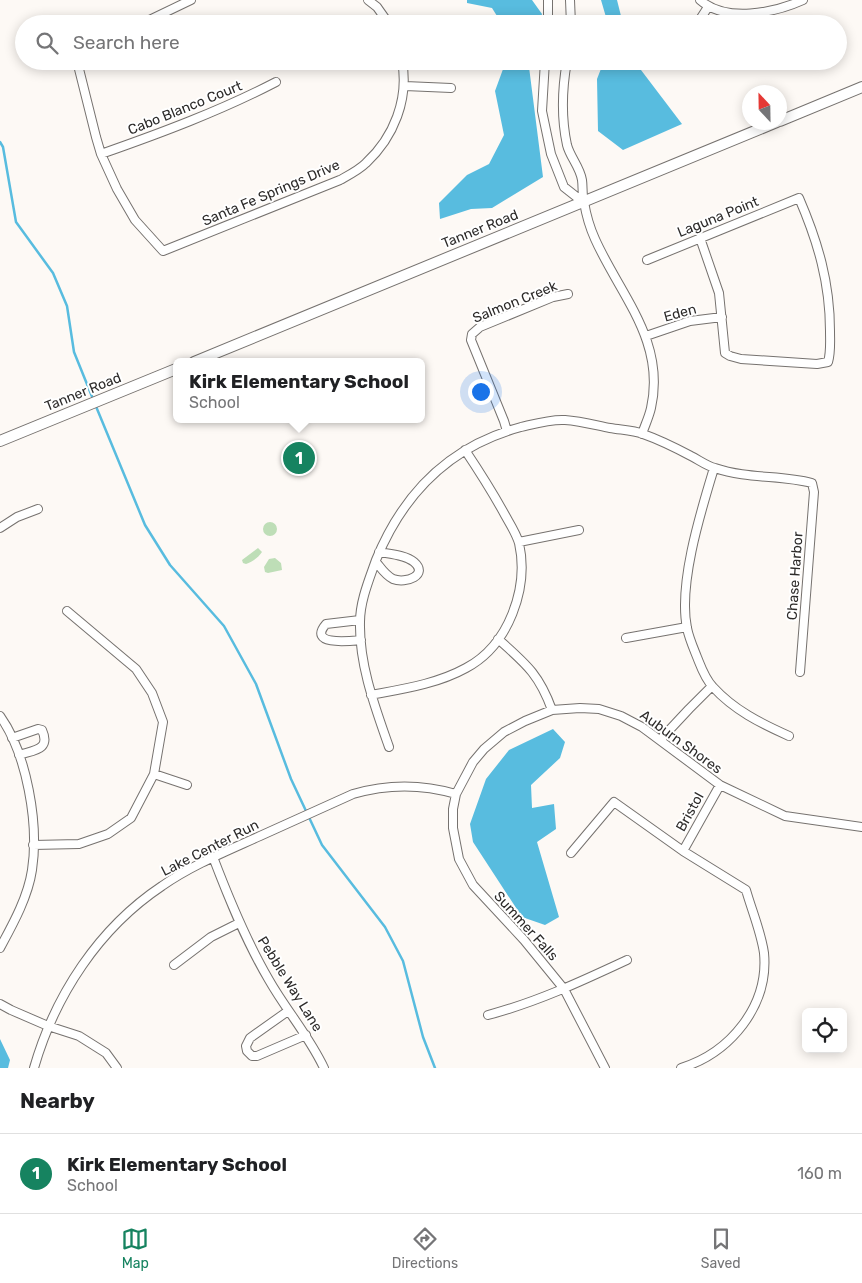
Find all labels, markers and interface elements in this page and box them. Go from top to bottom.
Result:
search box [15,15,847,70]
icon: search [33,29,61,57]
text: Search here [73,31,180,54]
street label: Cabo Blanco Court [125,77,245,139]
north arrow [742,85,787,130]
street label: Santa Fe Springs Drive [200,156,342,230]
street label: Laguna Point [675,193,762,241]
street label: Tanner Road [439,206,521,252]
street label: Salmon Creek [470,277,560,327]
street label: Eden [662,301,698,325]
popup [173,358,425,423]
street label: Tanner Road [42,369,124,415]
text: Kirk Elementary School [189,370,409,393]
your location [468,379,494,405]
text: School [189,393,240,412]
pin: 1 [283,439,315,477]
street label: Chase Harbor [783,530,807,621]
street label: Auburn Shores [637,707,725,777]
street label: Bristol [672,789,708,835]
street label: Lake Center Run [158,816,262,880]
street label: Summer Falls [490,888,562,964]
street label: Pebble Way Lane [254,933,326,1035]
map controls [802,1008,847,1053]
button: locate [802,1008,847,1053]
text: Nearby [20,1088,95,1113]
text: Kirk Elementary School [67,1153,287,1176]
text: 1 [32,1164,40,1183]
text: 160 m [797,1164,842,1183]
text: School [67,1176,118,1195]
tab: Map [121,1225,149,1272]
tab: Directions [392,1225,458,1272]
tab: Saved [701,1225,741,1272]

